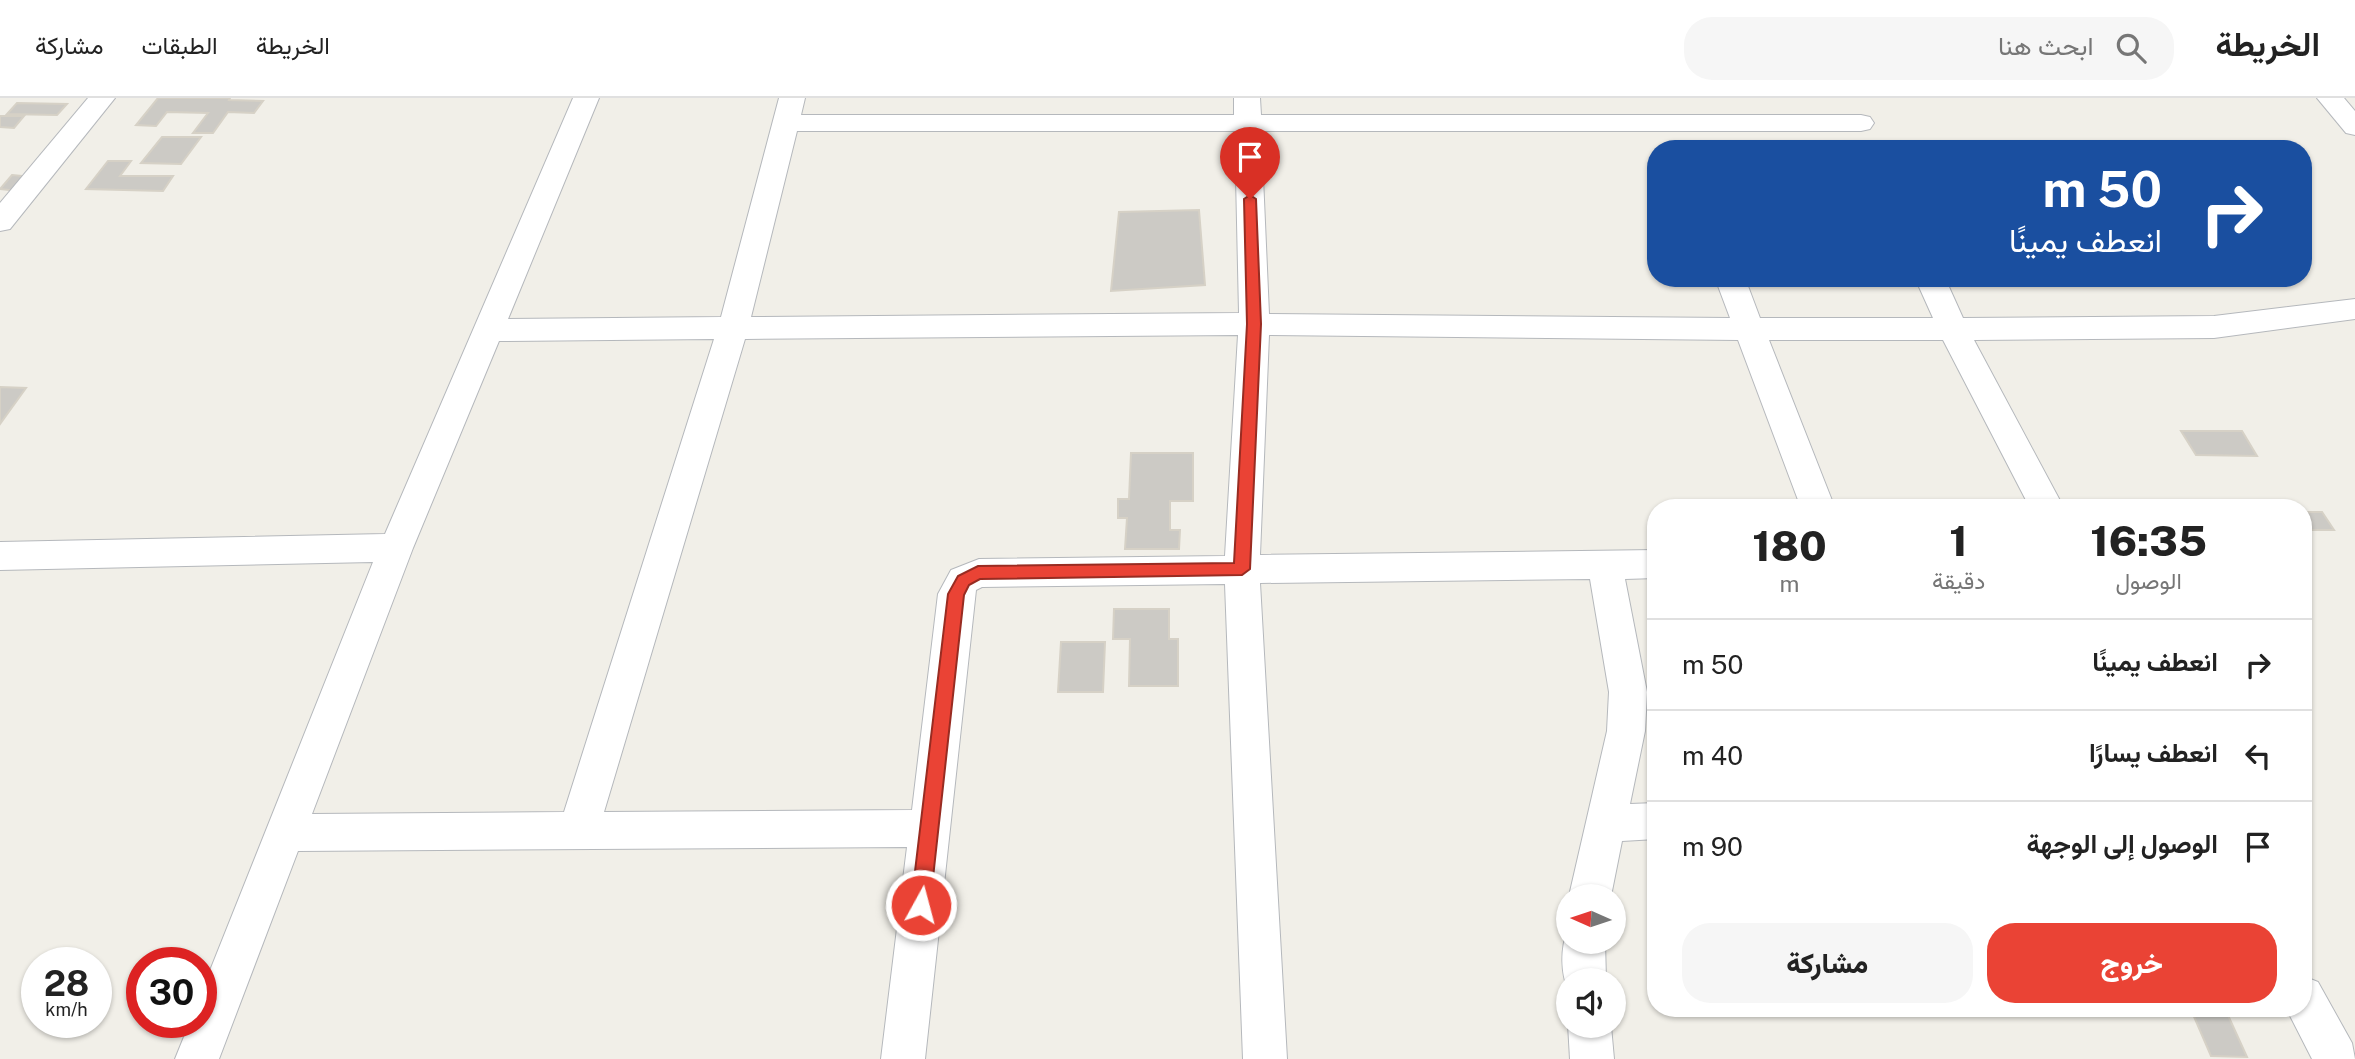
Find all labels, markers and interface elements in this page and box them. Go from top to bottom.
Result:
search box [1684,17,2174,80]
text: الخريطة [2216,25,2320,63]
icon: search [2112,29,2150,67]
text: ابحث هنا [1998,30,2094,61]
text: مشاركة [35,31,103,59]
text: الطبقات [141,31,218,59]
text: الخريطة [256,31,330,59]
pin [1220,127,1280,199]
icon: arrive [1231,138,1269,176]
text: 50 m [2042,160,2162,218]
icon: right [2186,168,2277,259]
text: انعطف يمينًا [2009,222,2162,259]
text: 1 [1949,516,1968,565]
text: 16:35 [2090,516,2207,565]
text: 180 [1752,521,1827,570]
text: دقيقة [1932,567,1985,594]
text: الوصول [2115,567,2182,594]
text: m [1780,570,1799,597]
text: انعطف يمينًا [2092,646,2218,677]
icon: right [2239,646,2277,684]
text: 50 m [1682,649,1743,680]
text: انعطف يسارًا [2089,737,2218,768]
icon: left [2239,737,2277,775]
text: 40 m [1682,740,1743,771]
text: الوصول إلى الوجهة [2027,828,2218,859]
icon: arrive [2239,828,2277,866]
text: 90 m [1682,831,1743,862]
position arrow [884,868,958,942]
north arrow [1556,884,1626,954]
map controls [1556,884,1626,1038]
button: مشاركة [1682,923,1973,1003]
button: خروج [1987,923,2277,1003]
speed limit sign: 30 [126,947,217,1038]
text: 28 [44,963,89,1004]
button: sound [1556,968,1626,1038]
text: km/h [45,999,88,1020]

